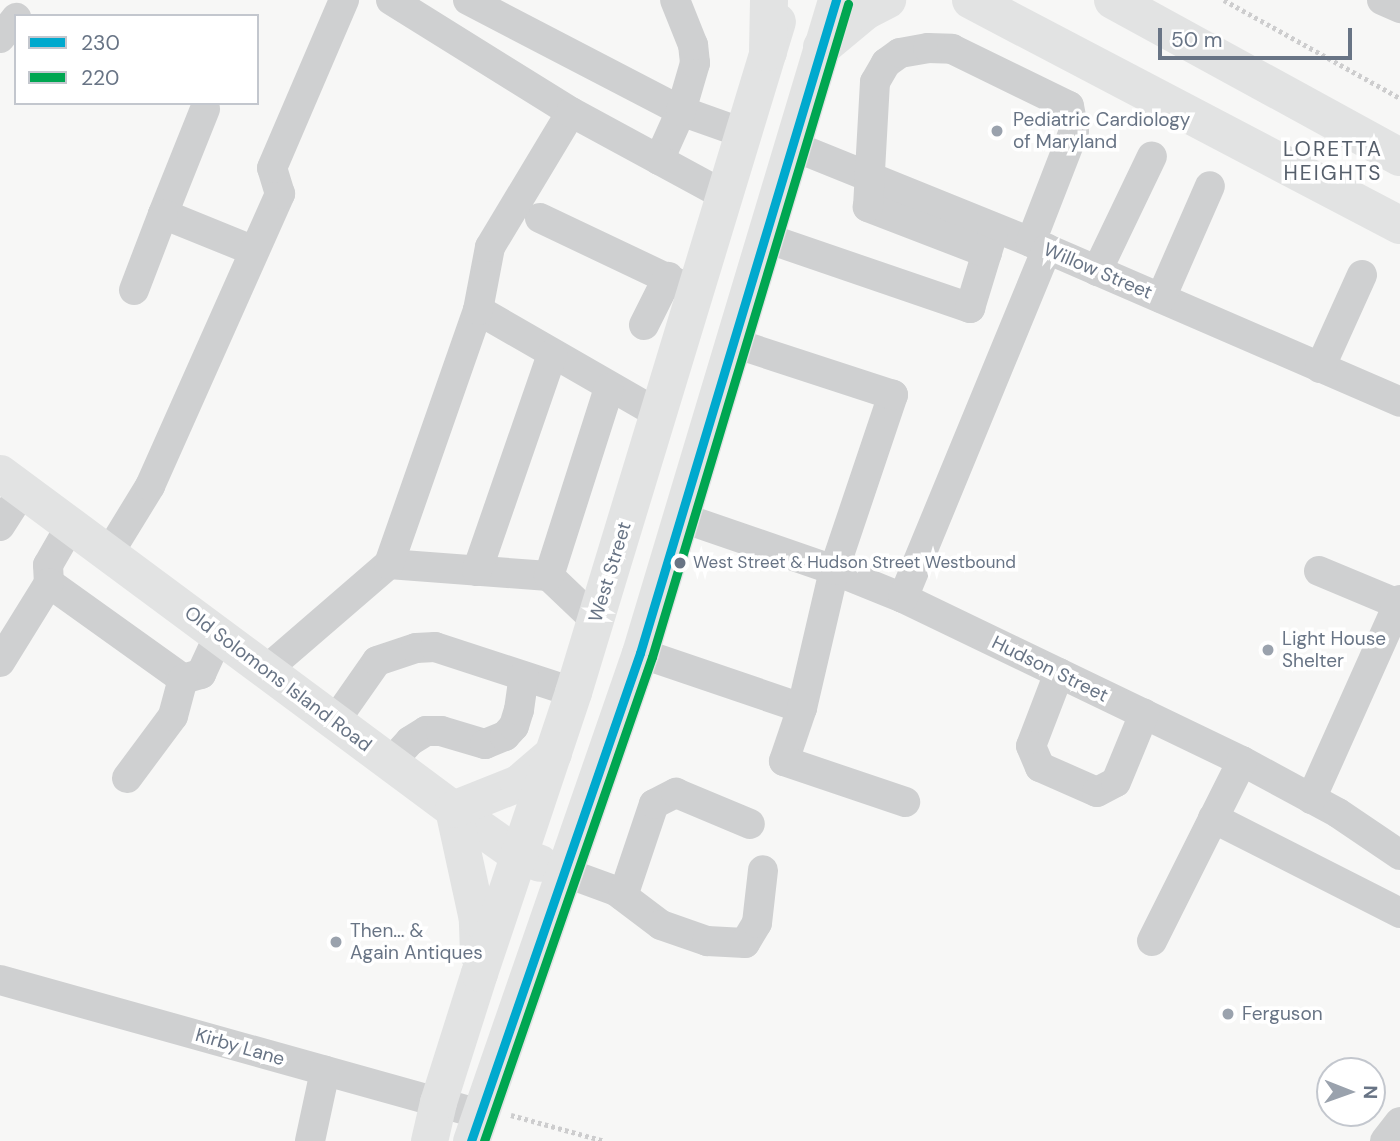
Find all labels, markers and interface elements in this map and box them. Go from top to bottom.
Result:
legend [14,14,259,105]
scale bar [1162,14,1356,58]
text: 50 m [1171,26,1222,54]
text: 230 [81,29,120,57]
text: 220 [81,64,119,92]
place label: Pediatric Cardiology of Maryland [1013,109,1190,153]
marker: Pediatric Cardiology of Maryland [987,121,1007,141]
district label: LORETTA HEIGHTS [1284,136,1382,186]
street label: Willow Street [1040,238,1156,304]
street label: West Street [584,519,636,625]
place label: West Street & Hudson Street Westbound [693,553,1016,573]
marker: West Street & Hudson Street Westbound [673,556,687,570]
street label: Old Solomons Island Road [180,601,376,757]
place label: Light House Shelter [1282,628,1386,672]
street label: Hudson Street [988,631,1112,707]
marker: Light House Shelter [1260,642,1276,658]
place label: Then... & Again Antiques [350,920,483,964]
marker: Then... & Again Antiques [328,934,344,950]
place label: Ferguson [1242,1003,1323,1025]
marker: Ferguson [1220,1006,1236,1022]
street label: Kirby Lane [193,1023,287,1071]
north arrow [1316,1057,1386,1127]
text: N [1358,1085,1383,1099]

